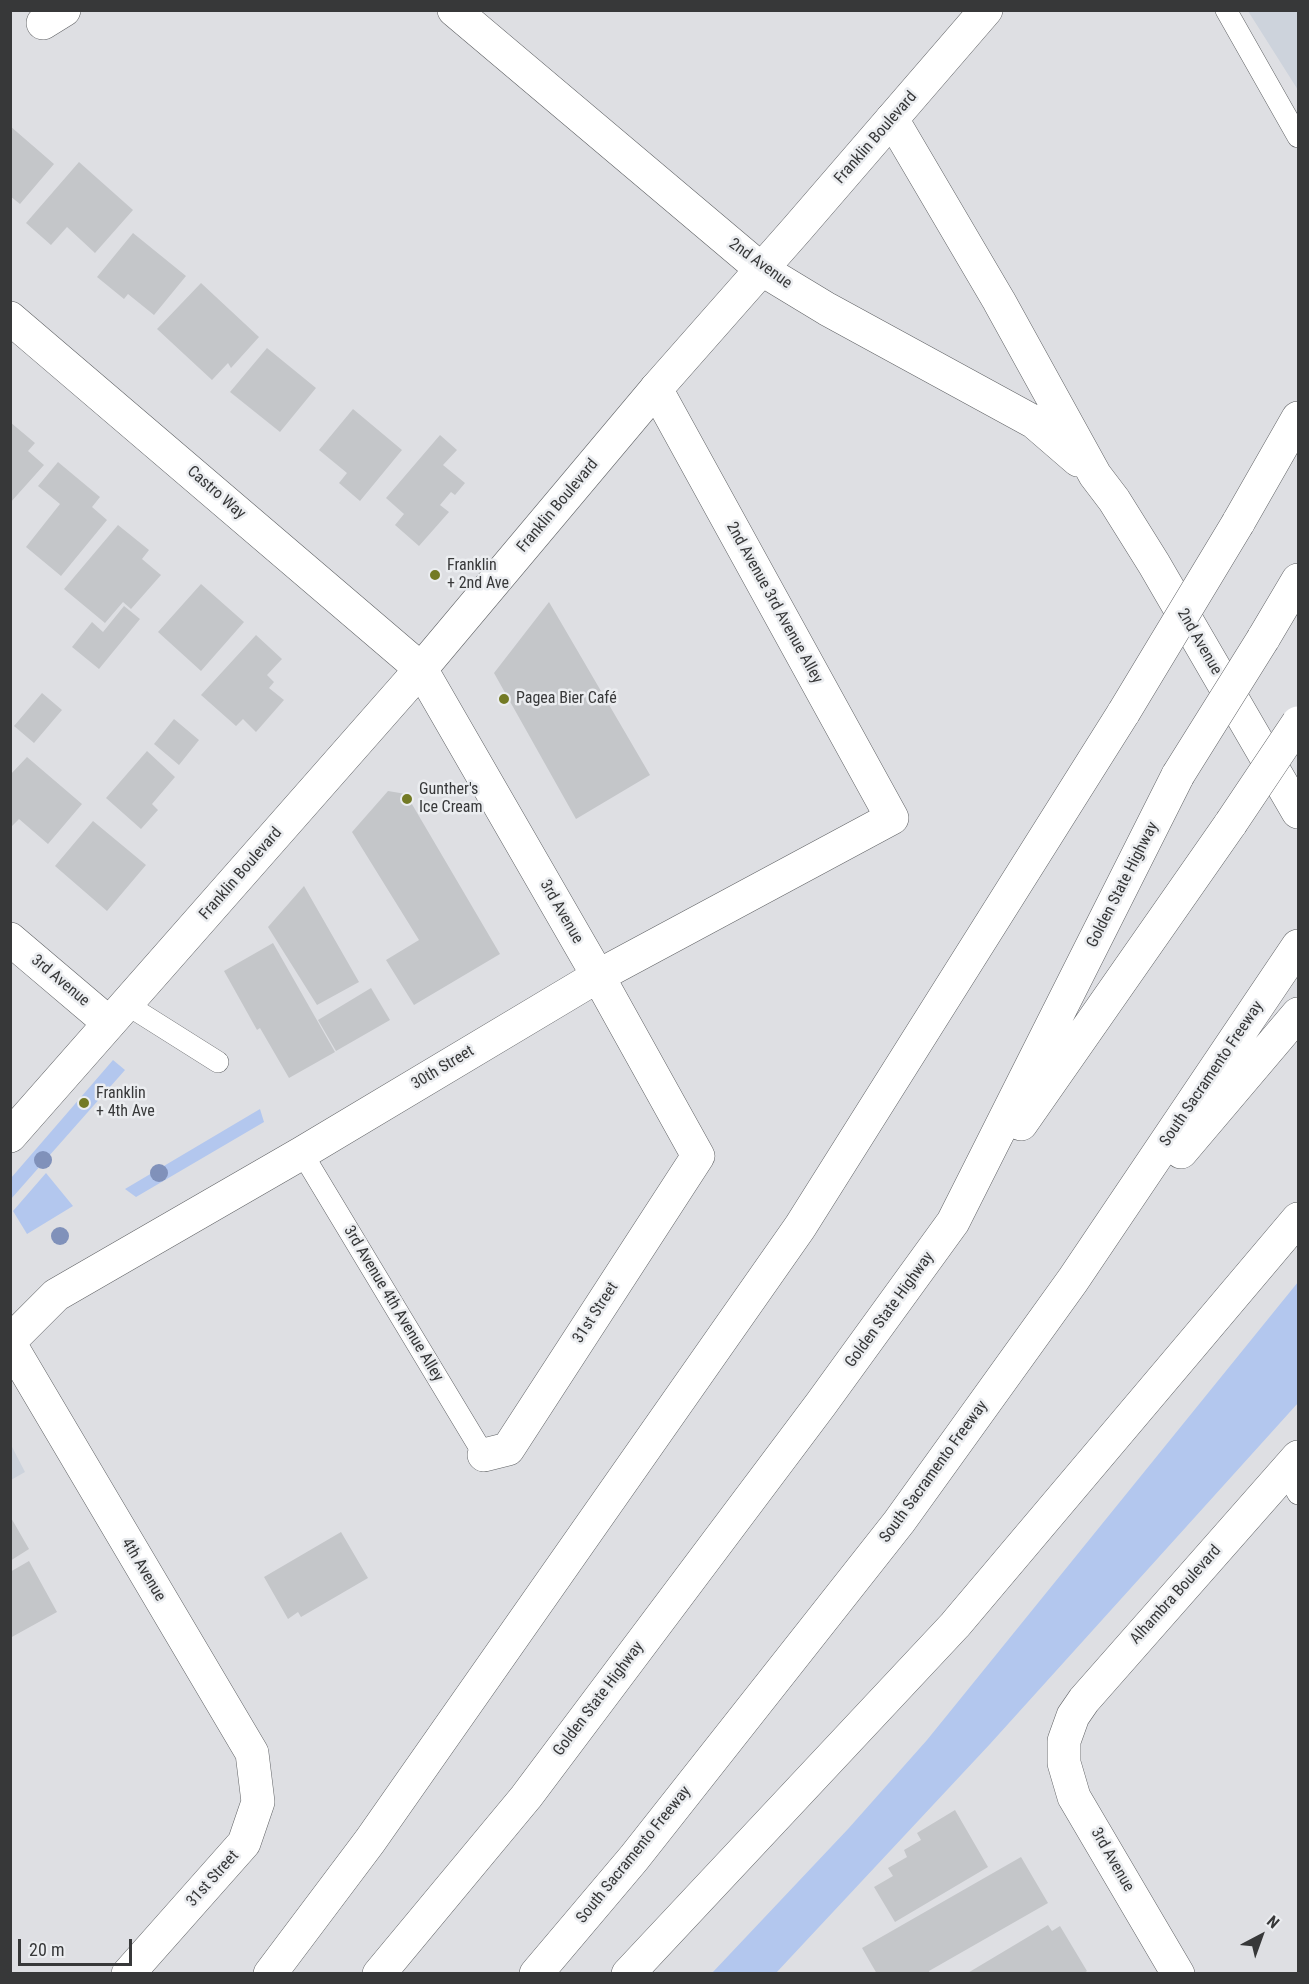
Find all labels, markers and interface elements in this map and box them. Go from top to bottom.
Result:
street label: Franklin Boulevard [831,88,921,188]
street label: 2nd Avenue [725,235,795,293]
street label: Franklin Boulevard [513,455,603,557]
street label: Castro Way [183,462,249,524]
street label: 2nd Avenue 3rd Avenue Alley [722,519,826,687]
place label: Franklin + 2nd Ave [447,556,509,594]
marker: Franklin + 2nd Ave [428,568,442,582]
street label: 2nd Avenue [1172,605,1226,679]
place label: Pagea Bier Café [516,689,617,709]
marker: Pagea Bier Café [497,692,511,706]
place label: Gunther's Ice Cream [419,780,483,818]
marker: Gunther's Ice Cream [400,792,414,806]
street label: Golden State Highway [1083,819,1163,951]
street label: Franklin Boulevard [196,824,286,924]
street label: 3rd Avenue [535,877,587,947]
street label: 3rd Avenue [27,951,93,1011]
street label: South Sacramento Freeway [1156,998,1268,1150]
street label: 30th Street [408,1042,478,1094]
place label: Franklin + 4th Ave [96,1084,155,1122]
marker: Franklin + 4th Ave [77,1096,91,1110]
street label: 3rd Avenue 4th Avenue Alley [339,1223,447,1385]
street label: Golden State Highway [842,1248,938,1372]
street label: 31st Street [569,1279,623,1347]
street label: South Sacramento Freeway [876,1397,992,1547]
street label: 4th Avenue [117,1535,169,1605]
street label: Alhambra Boulevard [1126,1541,1226,1649]
street label: Golden State Highway [550,1638,648,1760]
street label: South Sacramento Freeway [573,1782,695,1928]
street label: 3rd Avenue [1086,1825,1138,1895]
street label: 31st Street [183,1847,243,1911]
north arrow [1231,1906,1291,1966]
text: N [1263,1912,1283,1932]
scale bar [21,1927,135,1965]
text: 20 m [29,1939,64,1960]

